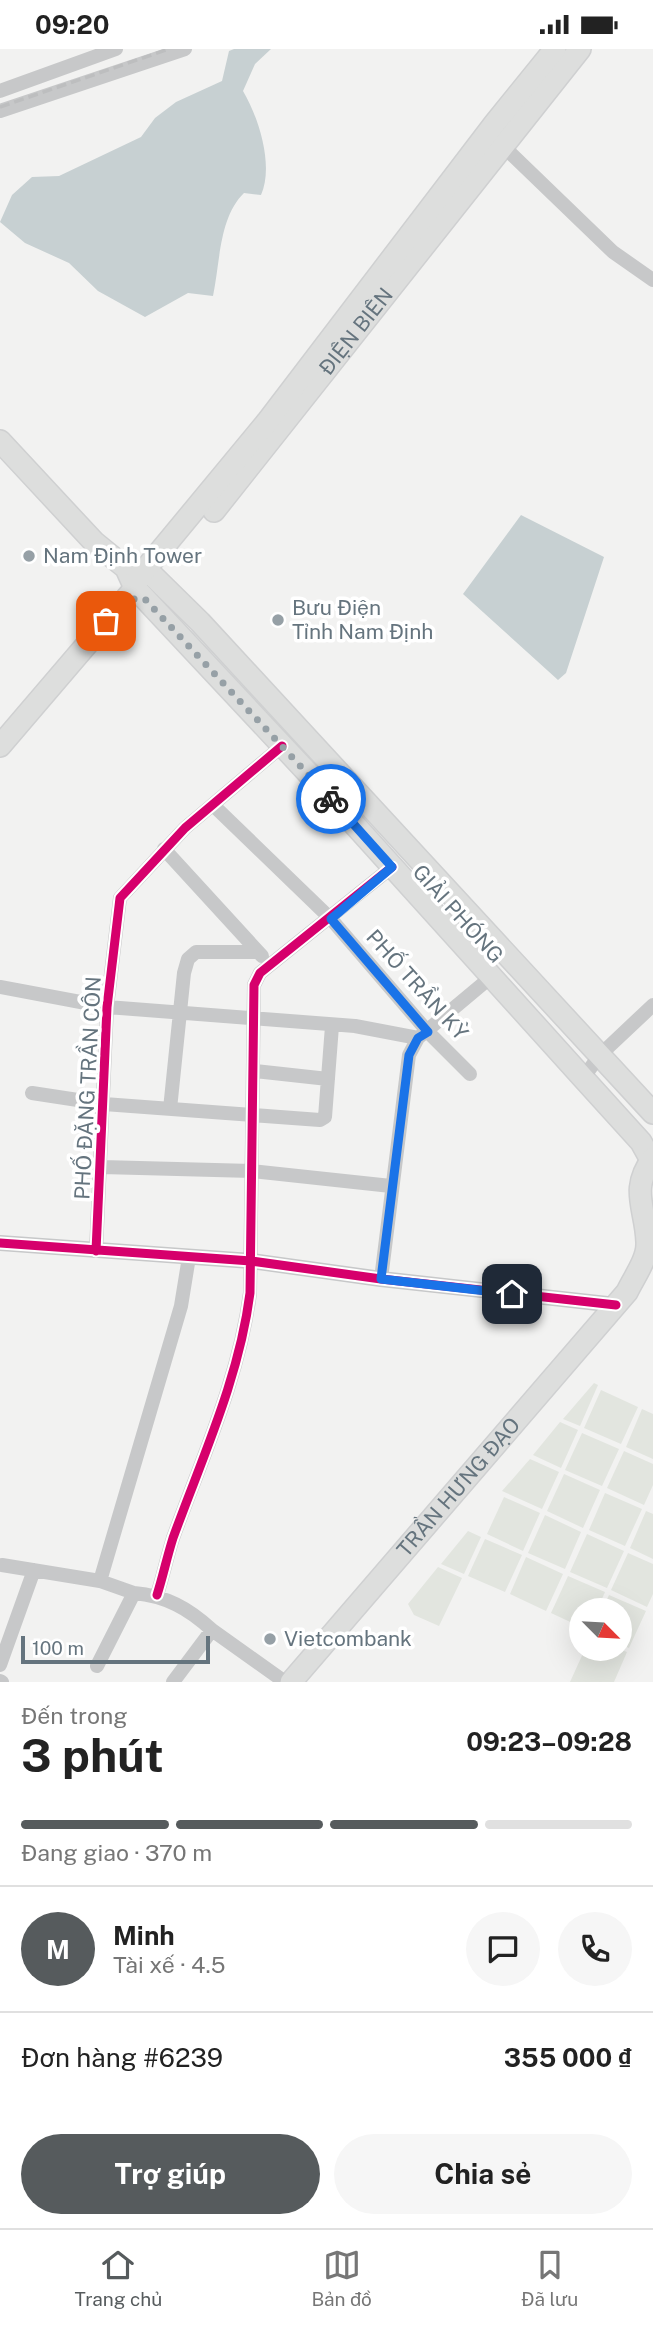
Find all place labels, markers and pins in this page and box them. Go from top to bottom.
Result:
place label: Nam Định Tower [43,543,202,568]
marker: Nam Định Tower [21,548,37,564]
pin [76,591,136,651]
place label: Bưu Điện Tỉnh Nam Định [292,595,433,644]
marker: Bưu Điện Tỉnh Nam Định [270,612,286,628]
pin [482,1264,542,1324]
place label: Vietcombank [284,1626,412,1651]
marker: Vietcombank [262,1631,278,1647]

